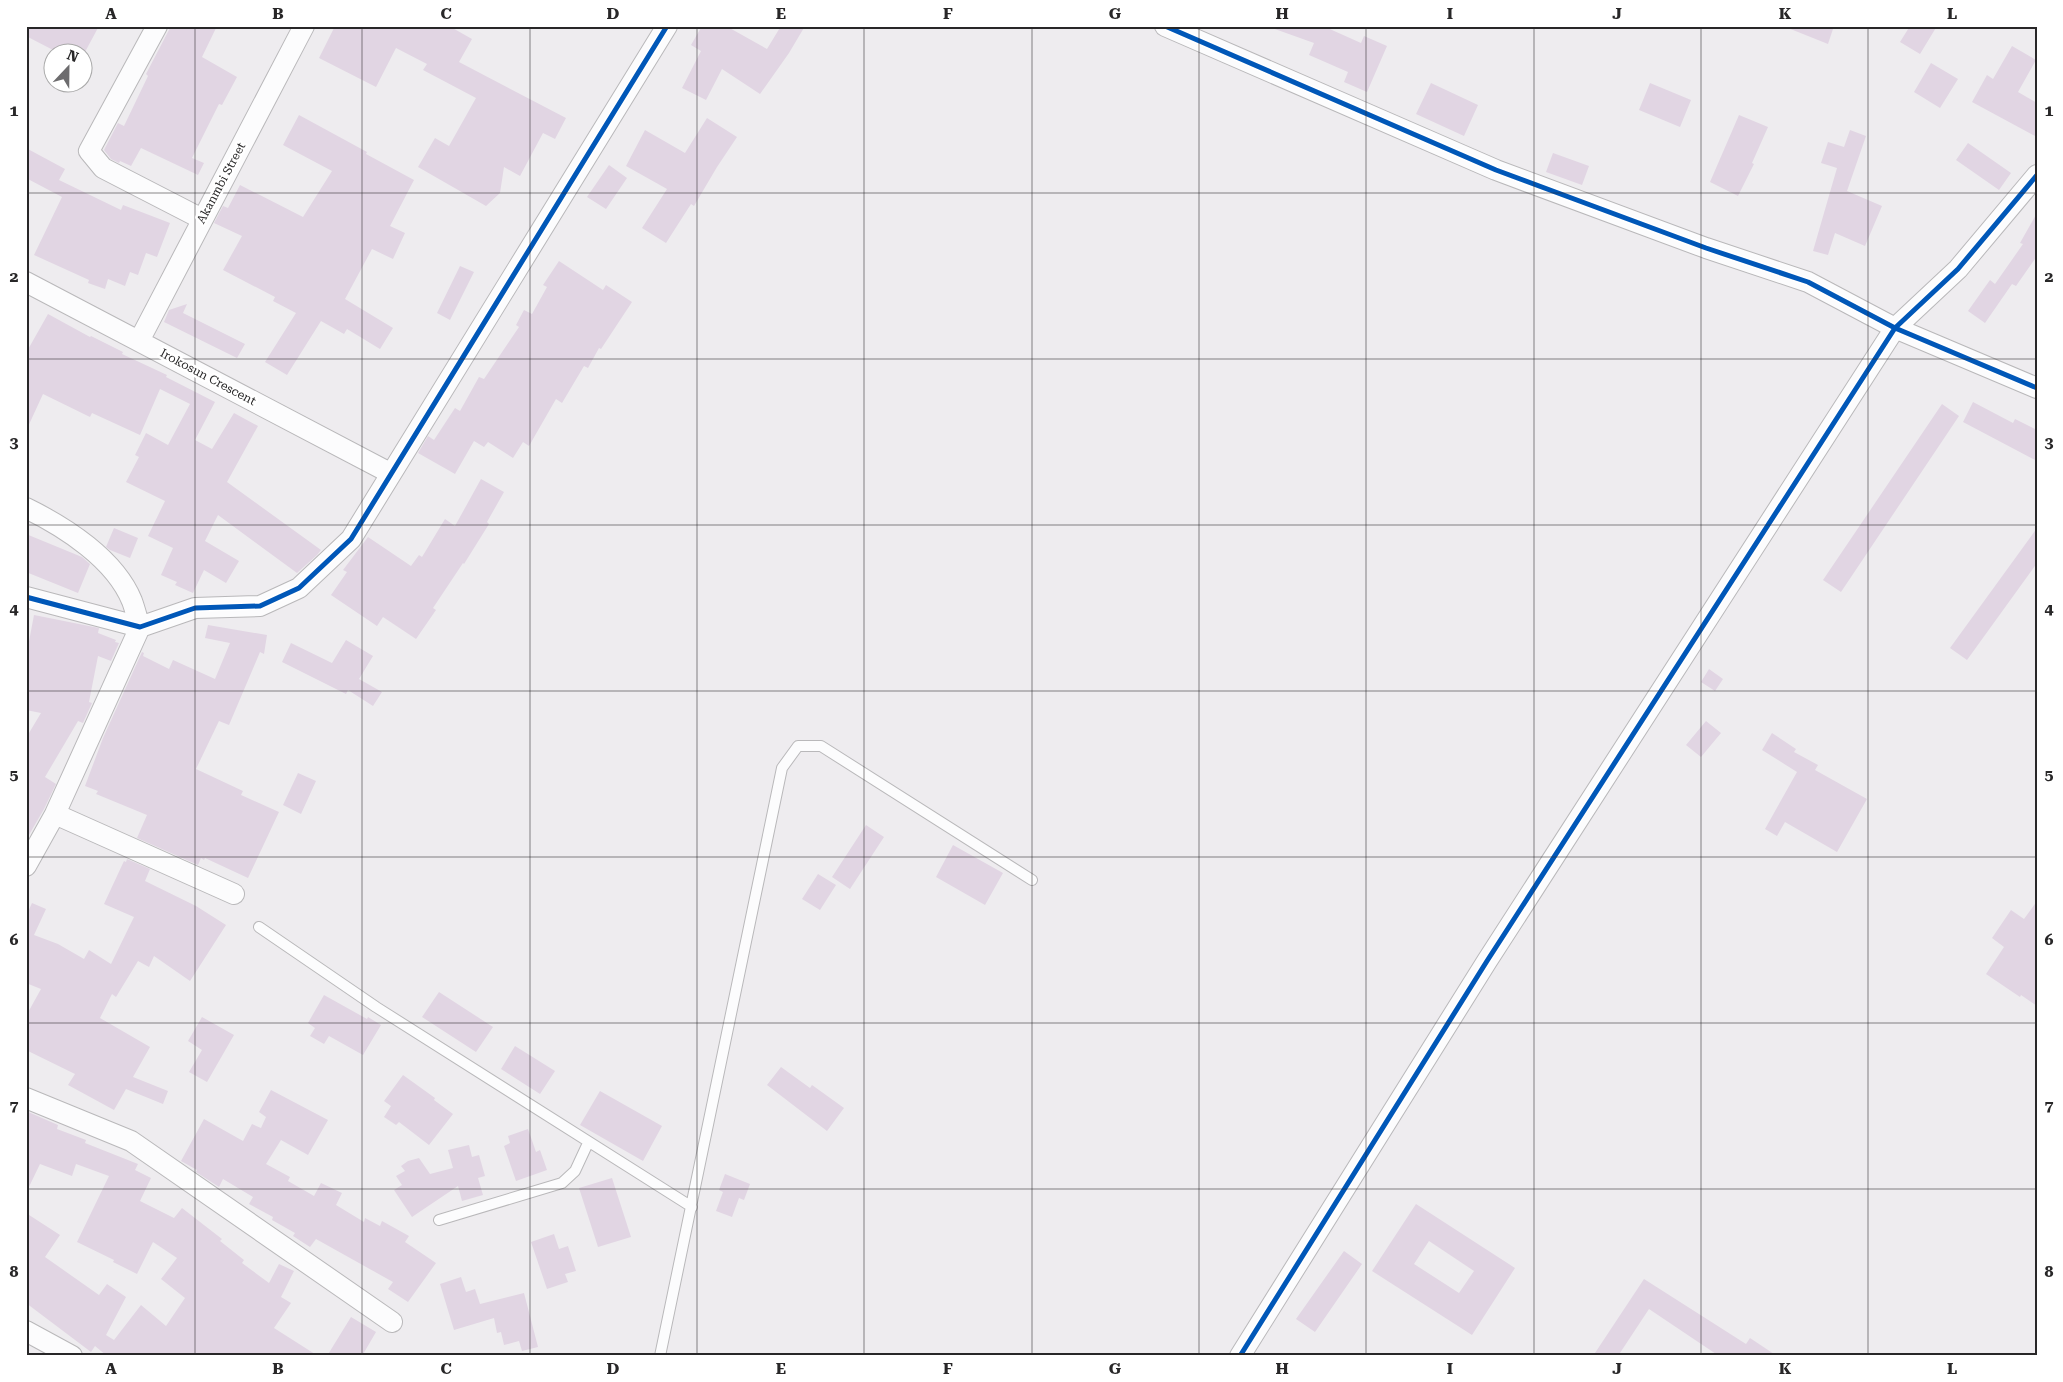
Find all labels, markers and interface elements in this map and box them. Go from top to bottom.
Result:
text: A [105,4,117,23]
text: B [272,4,284,23]
text: C [440,4,452,23]
text: D [607,4,620,23]
text: E [776,4,786,23]
text: F [943,4,953,23]
text: G [1109,4,1122,23]
text: H [1275,4,1289,23]
text: I [1447,4,1453,23]
text: J [1612,4,1622,23]
text: K [1779,4,1792,23]
text: L [1947,4,1957,23]
north arrow [42,42,92,92]
text: N [65,47,81,65]
text: 1 [10,101,19,120]
text: 1 [2045,101,2054,120]
street label: Akanmbi Street [194,140,248,226]
text: 2 [10,267,19,286]
text: 2 [2045,267,2054,286]
street label: Irokosun Crescent [158,346,259,408]
text: 3 [10,433,19,452]
text: 3 [2045,433,2054,452]
text: 4 [10,599,19,618]
text: 4 [2045,599,2054,618]
text: 5 [10,765,19,784]
text: 5 [2045,765,2054,784]
text: 6 [10,930,19,949]
text: 6 [2045,930,2054,949]
text: 7 [10,1096,19,1115]
text: 7 [2045,1096,2054,1115]
text: 8 [10,1262,19,1281]
text: 8 [2045,1262,2054,1281]
text: A [105,1359,117,1378]
text: B [272,1359,284,1378]
text: C [440,1359,452,1378]
text: D [607,1359,620,1378]
text: E [776,1359,786,1378]
text: F [943,1359,953,1378]
text: G [1109,1359,1122,1378]
text: H [1275,1359,1289,1378]
text: I [1447,1359,1453,1378]
text: J [1612,1359,1622,1378]
text: K [1779,1359,1792,1378]
text: L [1947,1359,1957,1378]

